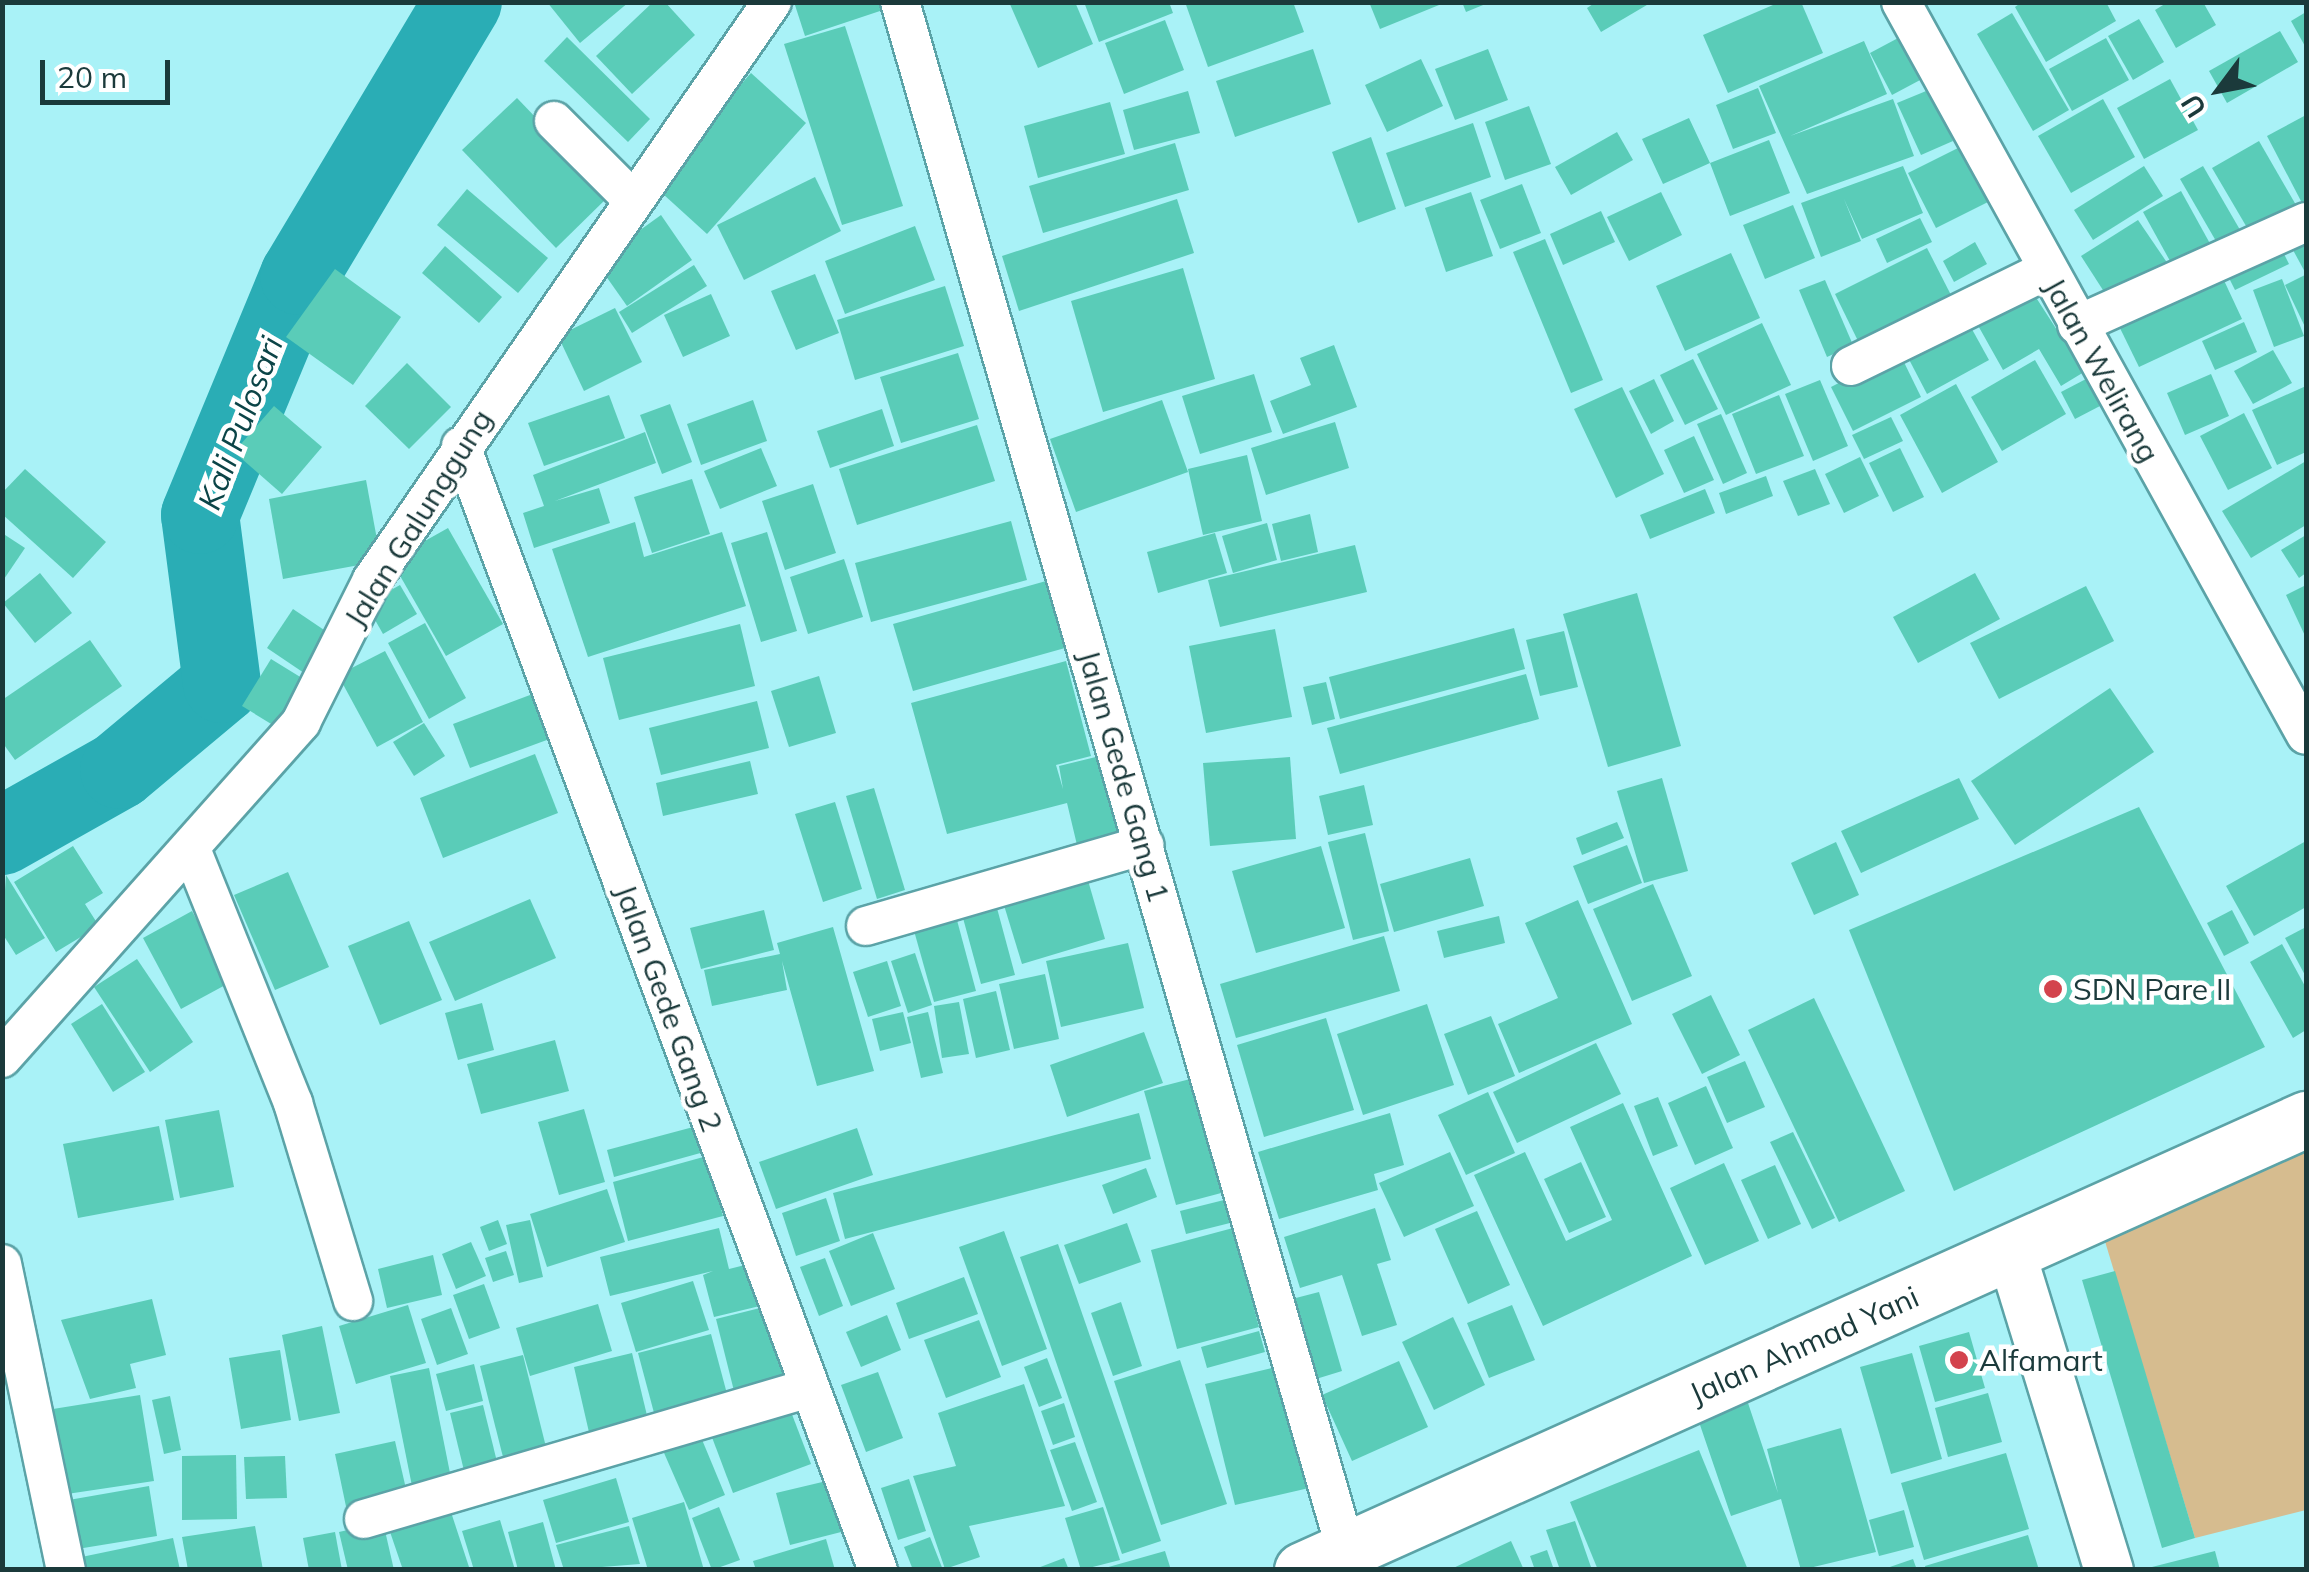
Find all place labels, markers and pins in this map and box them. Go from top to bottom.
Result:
place label: SDN Pare II [2073,971,2232,1007]
marker: SDN Pare II [2042,978,2064,1000]
place label: Alfamart [1979,1342,2103,1378]
marker: Alfamart [1948,1349,1970,1371]

